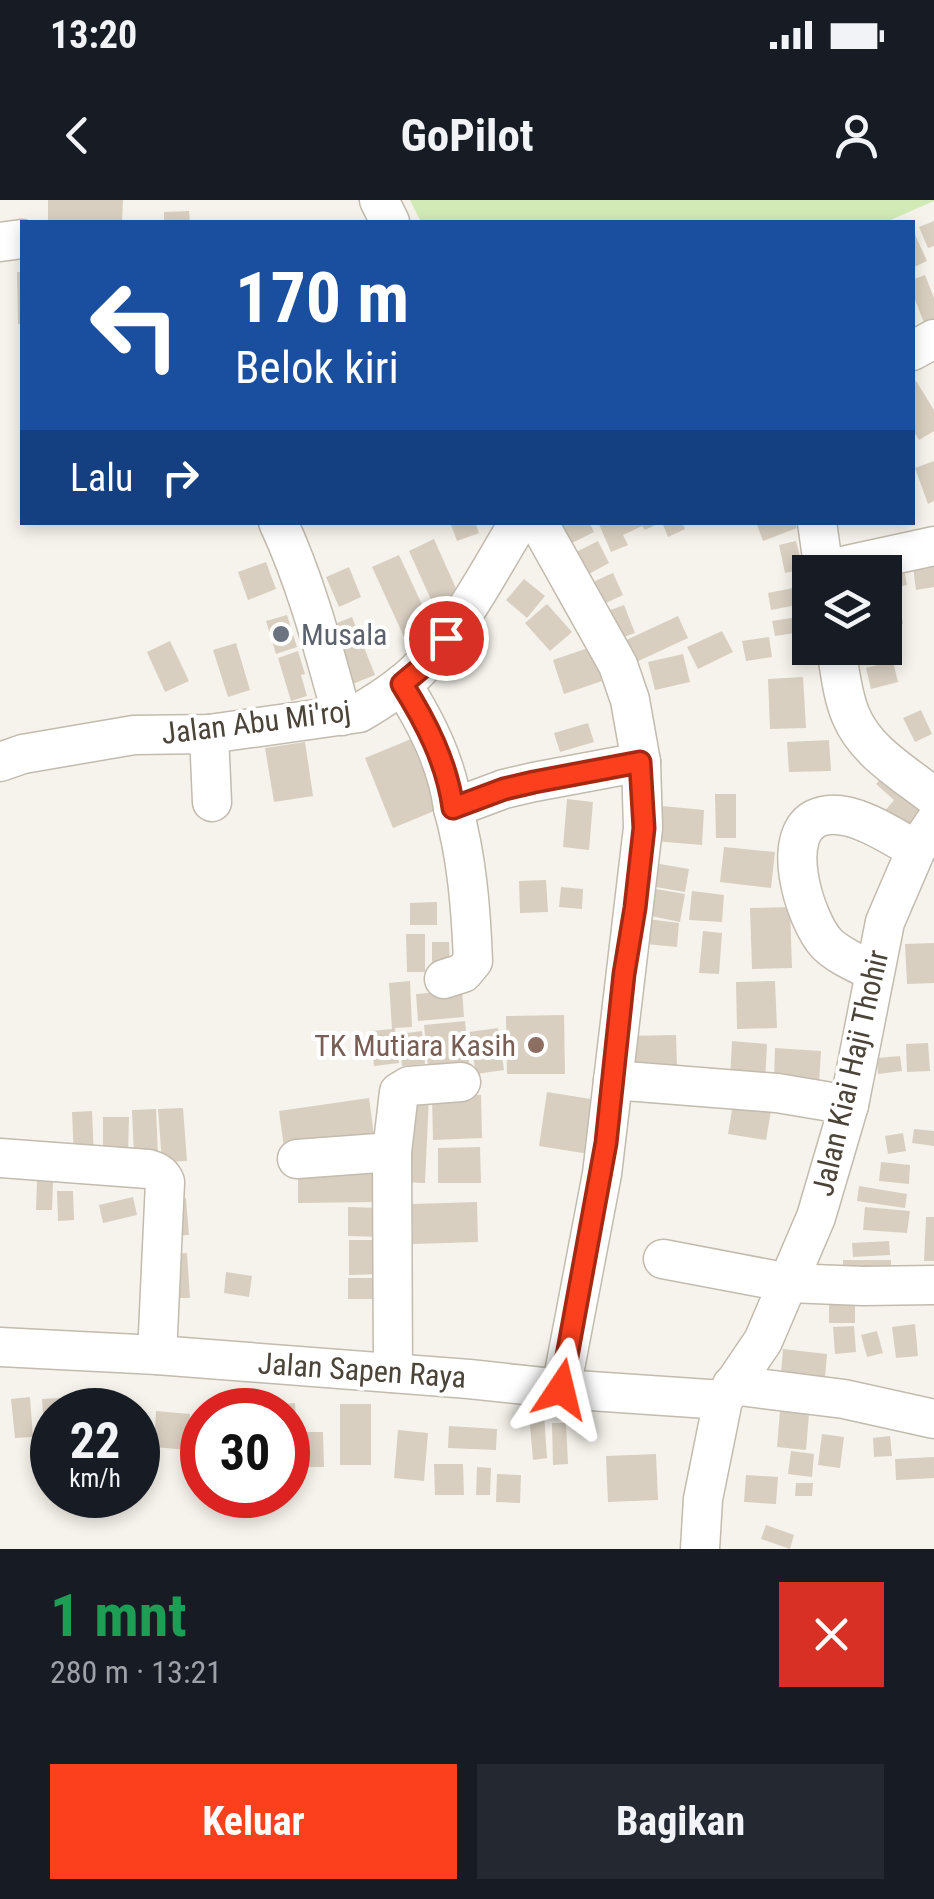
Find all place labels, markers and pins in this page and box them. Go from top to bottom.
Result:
pin [404,596,489,681]
place label: Musala [301,617,387,652]
marker: Musala [270,623,292,645]
place label: TK Mutiara Kasih [314,1028,516,1063]
marker: TK Mutiara Kasih [525,1034,547,1056]

